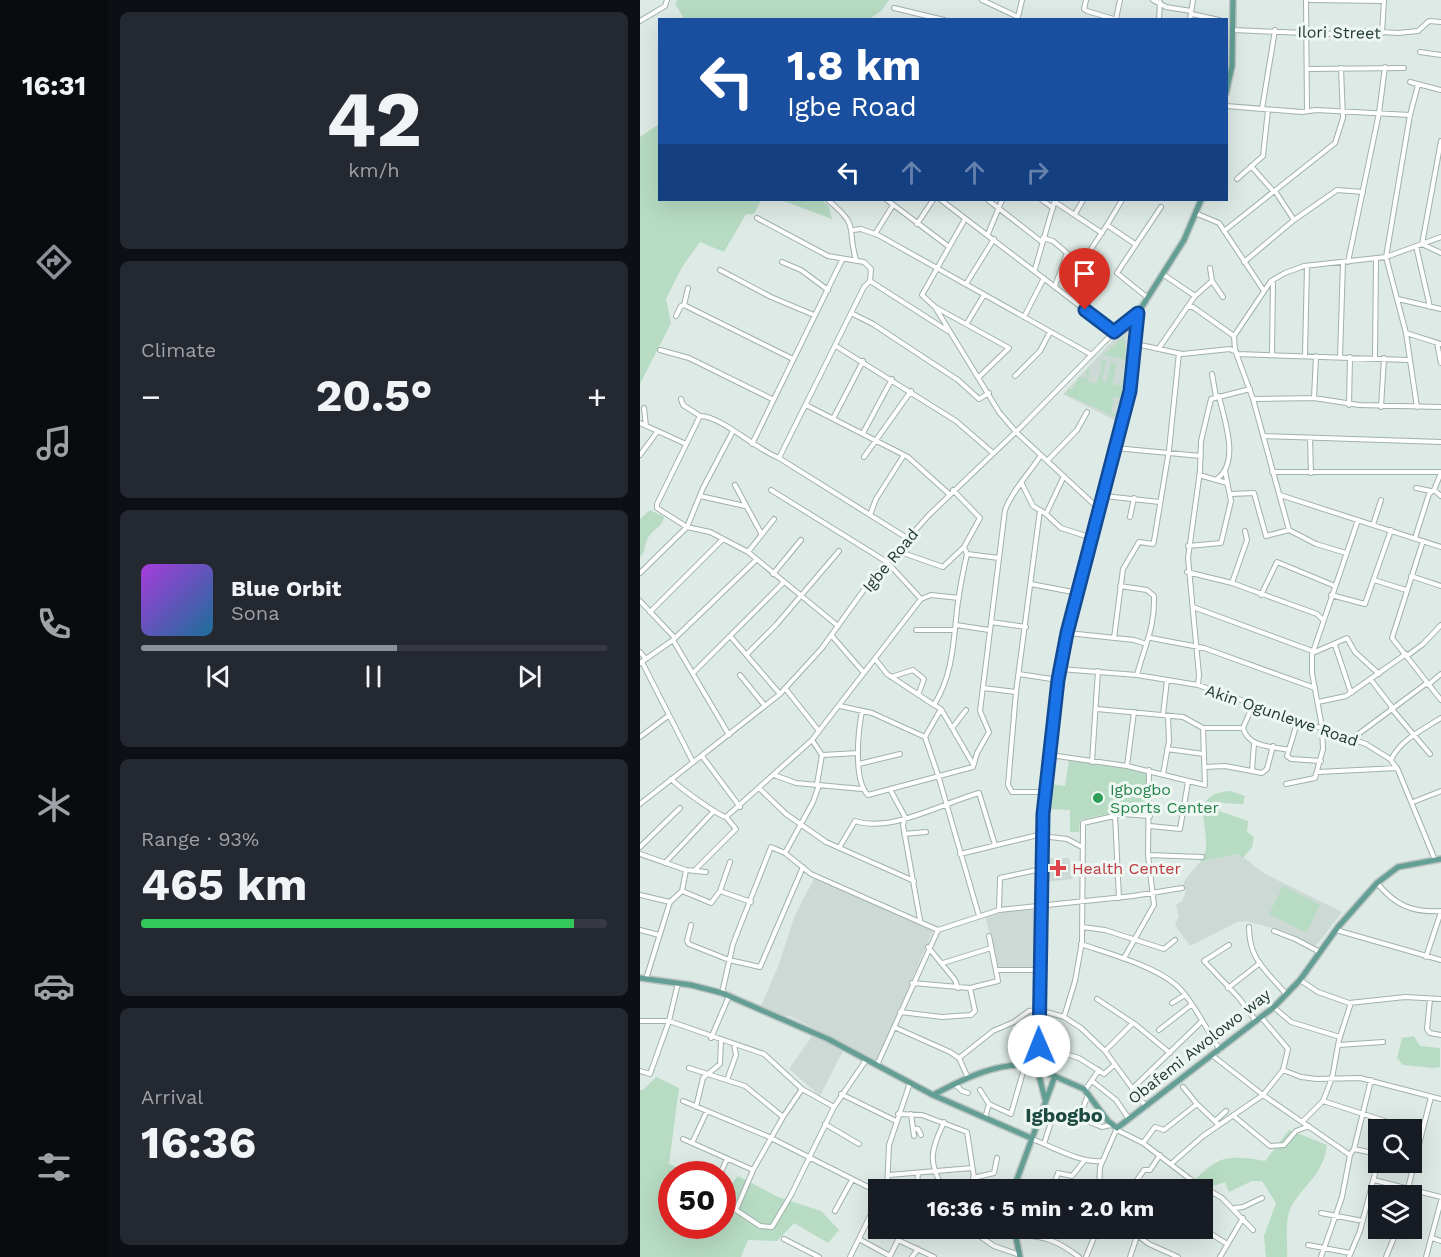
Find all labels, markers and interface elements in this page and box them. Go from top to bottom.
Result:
street label: Ilori Street [1297,22,1381,43]
text: 1.8 km [787,41,921,90]
icon: left [688,42,766,120]
text: 16:31 [22,70,86,102]
text: 42 [326,73,422,165]
text: Igbe Road [787,91,917,123]
icon: left [832,156,865,189]
icon: ahead [895,156,928,189]
icon: ahead [958,156,991,189]
icon: right [1021,156,1054,189]
text: km/h [348,158,400,182]
icon: directions [33,241,75,283]
pin [1059,248,1110,310]
icon: arrive [1068,257,1101,290]
text: Climate [141,338,216,362]
text: 20.5° [316,369,432,422]
text: − [141,377,161,416]
text: + [587,377,607,416]
icon: music [33,422,75,464]
street label: Igbe Road [858,525,922,596]
text: Blue Orbit [231,576,341,601]
text: Sona [231,601,280,625]
icon: phone [33,603,75,645]
icon: previous [202,660,235,693]
icon: pause [357,660,390,693]
icon: next [513,660,546,693]
street label: Akin Ogunlewe Road [1203,680,1361,751]
place label: Igbogbo Sports Center [1110,780,1219,817]
icon: climate [33,784,75,826]
marker: Igbogbo Sports Center [1091,791,1105,805]
text: Range · 93% [141,827,259,851]
text: 465 km [141,858,307,911]
marker: Health Center [1049,859,1067,877]
place label: Health Center [1072,859,1181,878]
icon: car [33,965,75,1007]
street label: Obafemi Awolowo way [1124,984,1275,1108]
position arrow [1007,1014,1071,1078]
text: Arrival [141,1085,203,1109]
district label: Igbogbo [1025,1103,1103,1127]
text: 16:36 [141,1116,256,1169]
map controls [1368,1119,1422,1239]
button: search [1368,1119,1422,1173]
icon: filters [33,1146,75,1188]
speed limit sign: 50 [658,1161,736,1239]
button: layers [1368,1185,1422,1239]
text: 16:36 · 5 min · 2.0 km [927,1196,1154,1221]

